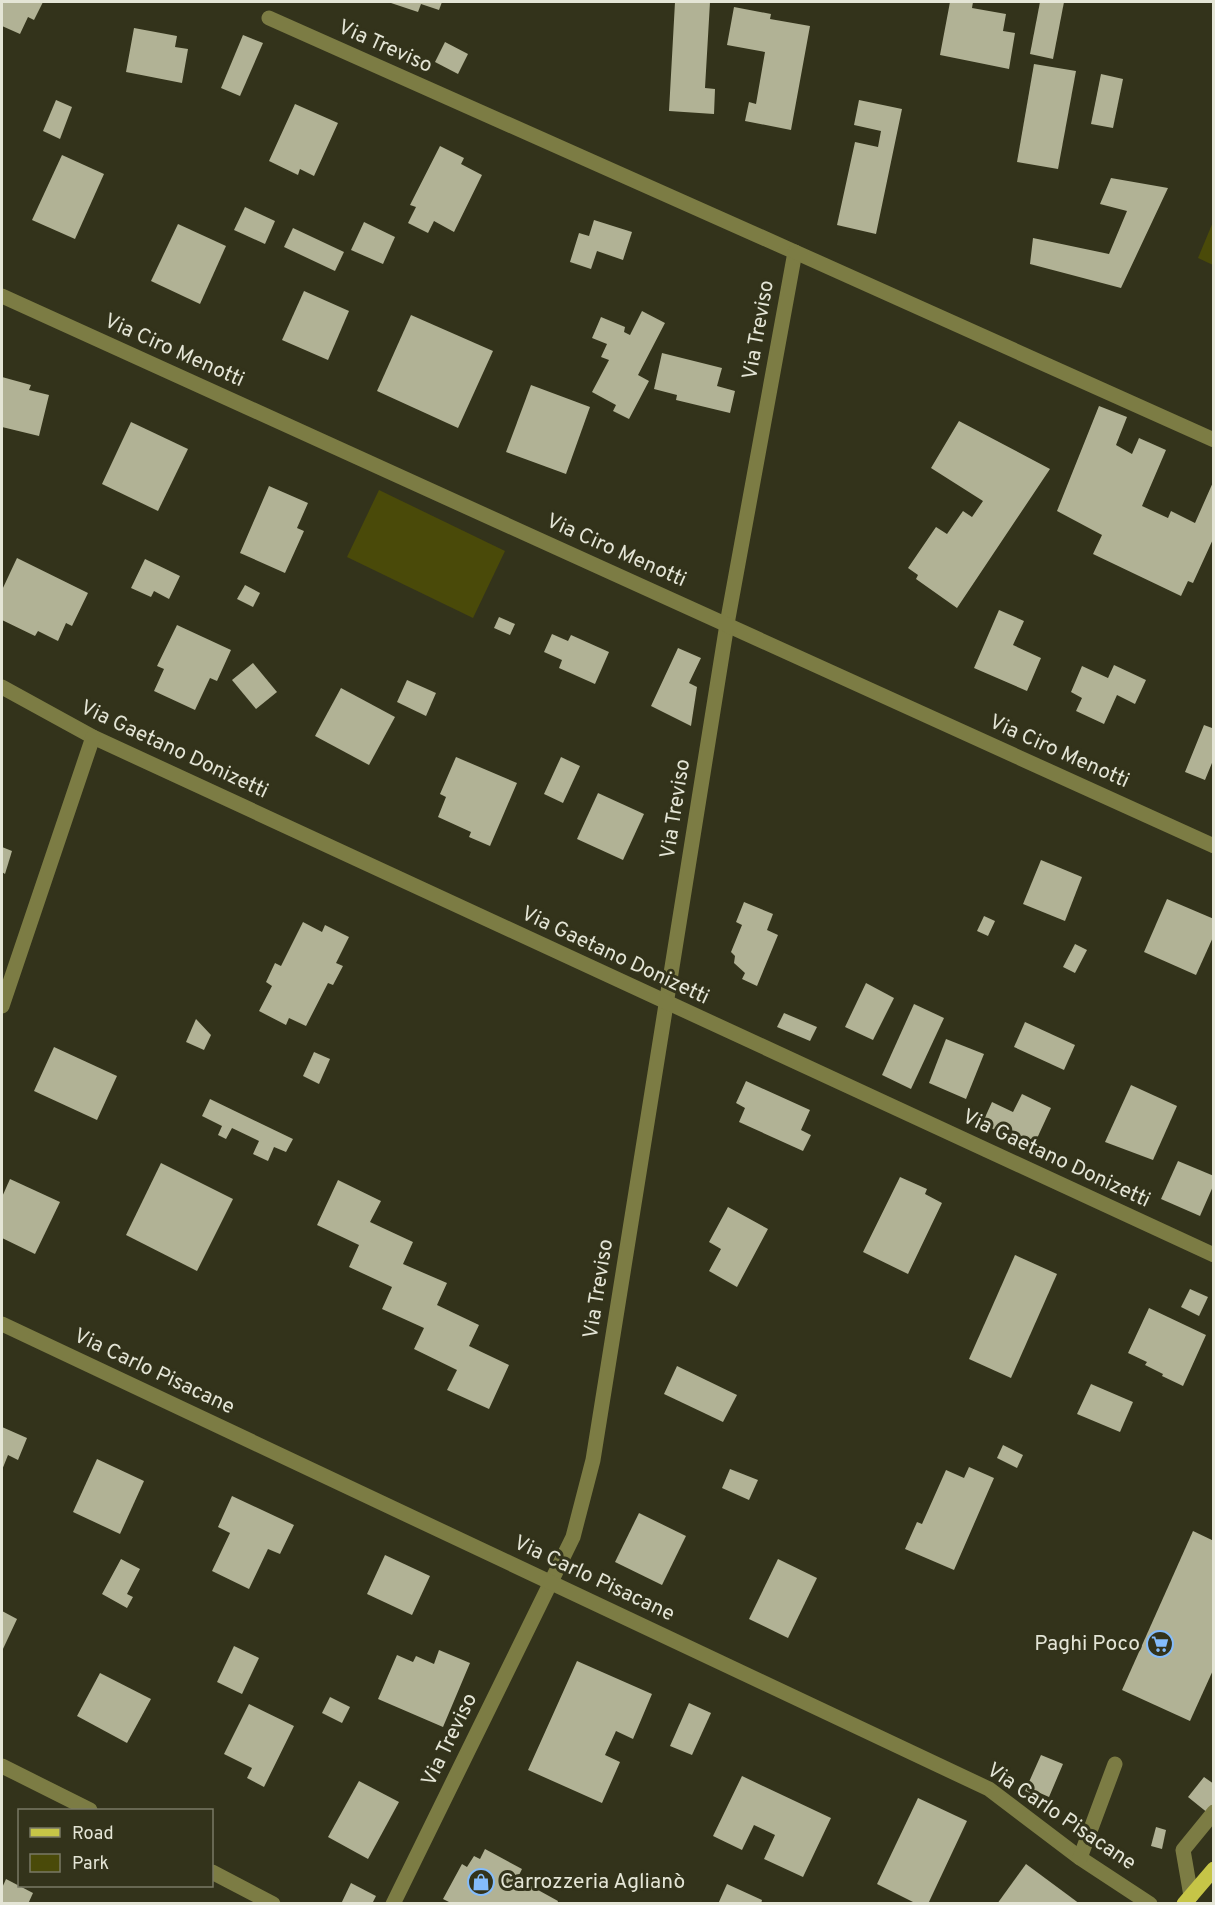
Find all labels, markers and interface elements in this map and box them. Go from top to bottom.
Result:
street label: Via Treviso [334,14,436,80]
street label: Via Treviso [737,278,781,382]
street label: Via Ciro Menotti [100,308,248,394]
street label: Via Ciro Menotti [542,508,690,594]
street label: Via Gaetano Donizetti [76,695,272,805]
street label: Via Ciro Menotti [985,709,1133,795]
street label: Via Treviso [655,757,697,861]
street label: Via Gaetano Donizetti [517,901,713,1011]
street label: Via Gaetano Donizetti [958,1104,1154,1214]
street label: Via Treviso [578,1237,620,1341]
street label: Via Carlo Pisacane [69,1323,239,1421]
street label: Via Carlo Pisacane [509,1530,679,1628]
supermarket icon: Paghi Poco [1145,1629,1175,1659]
place label: Paghi Poco [1034,1631,1140,1658]
street label: Via Treviso [416,1689,484,1791]
street label: Via Carlo Pisacane [981,1757,1141,1877]
legend [18,1809,213,1887]
text: Road [72,1823,114,1846]
text: Park [72,1853,109,1876]
shop icon: Carrozzeria Aglianò [466,1867,496,1897]
place label: Carrozzeria Aglianò [500,1869,685,1896]

